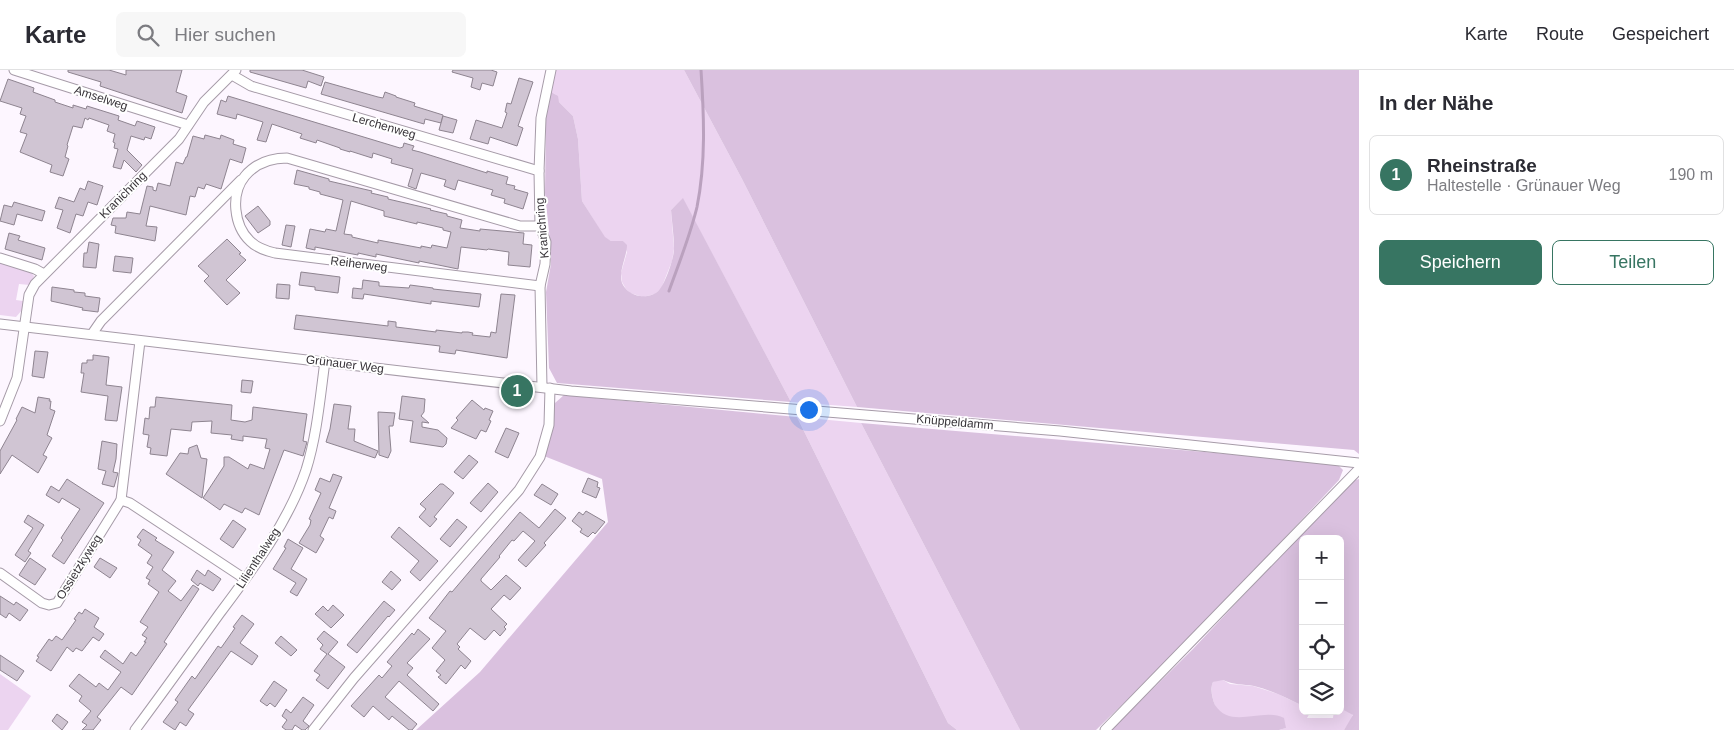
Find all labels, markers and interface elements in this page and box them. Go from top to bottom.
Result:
search box [116,12,466,57]
text: Karte [25,21,86,48]
icon: search [134,21,162,49]
text: Hier suchen [174,24,276,45]
text: Karte [1465,24,1508,44]
text: Route [1536,24,1584,44]
text: Gespeichert [1612,24,1709,44]
street label: Amselweg [73,83,129,113]
text: In der Nähe [1379,91,1493,114]
street label: Lerchenweg [351,110,417,142]
text: Rheinstraße [1427,155,1537,176]
text: 1 [1392,166,1400,183]
text: 190 m [1669,166,1713,183]
street label: Kranichring [97,169,149,221]
text: Haltestelle · Grünauer Weg [1427,177,1621,194]
street label: Kranichring [532,197,552,259]
button: Speichern [1379,240,1542,285]
button: Teilen [1552,240,1714,285]
street label: Reiherweg [330,254,388,274]
street label: Grünauer Weg [305,352,385,376]
pin: 1 [501,372,533,410]
your location [796,397,822,423]
street label: Knüppeldamm [916,412,994,432]
street label: Lilienthalweg [233,525,283,591]
street label: Ossietzkyweg [53,532,105,602]
map controls [1299,535,1344,715]
button: + [1299,535,1344,580]
button: − [1299,580,1344,625]
button: locate [1299,625,1344,670]
button: layers [1299,670,1344,715]

